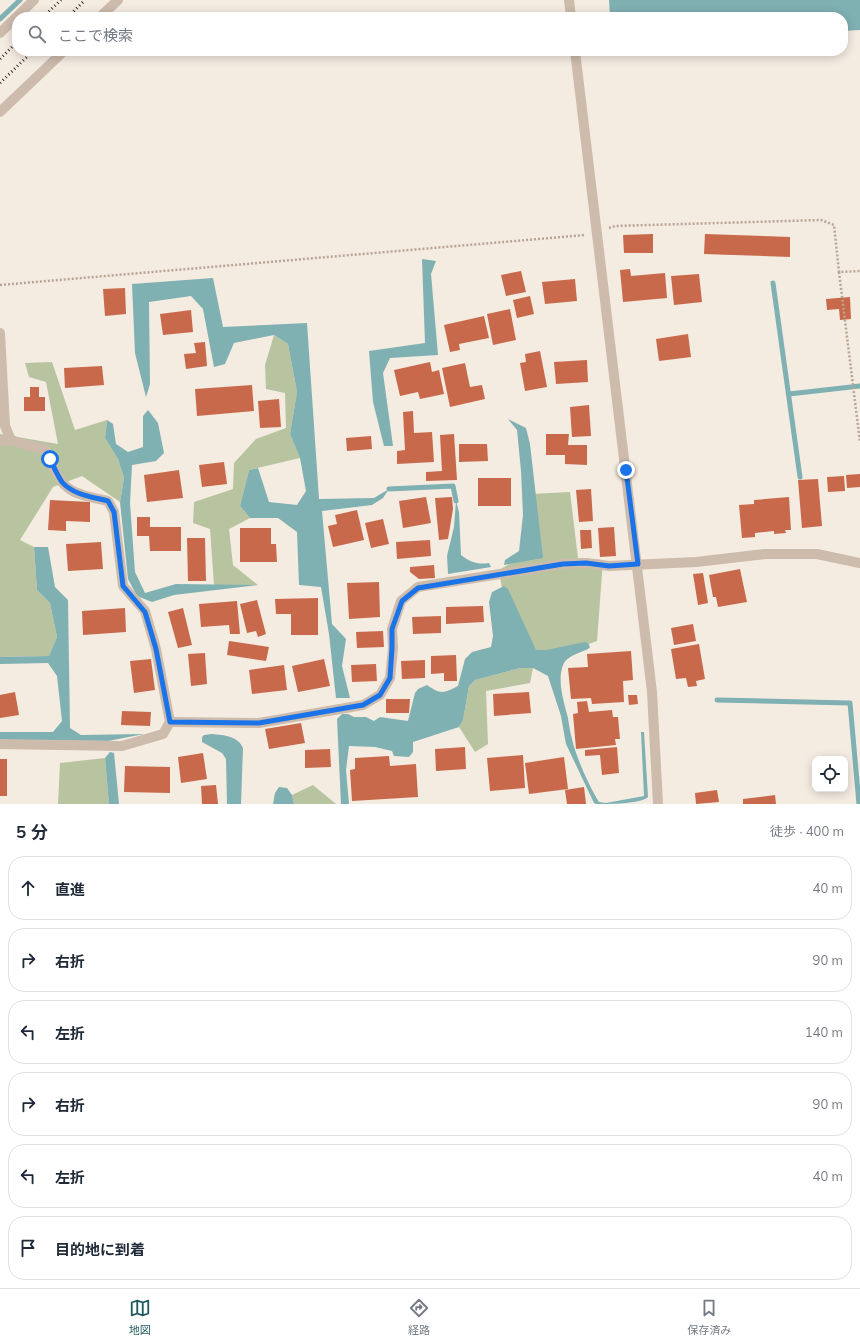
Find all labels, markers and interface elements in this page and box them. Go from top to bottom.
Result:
search box [12,12,848,56]
icon: search [26,23,48,45]
text: ここで検索 [58,26,133,45]
route start [41,450,59,468]
route end [617,461,635,479]
map controls [812,756,848,792]
button: locate [812,756,848,792]
text: 5 分 [16,821,48,842]
text: 徒歩 · 400 m [770,823,844,839]
icon: ahead [17,877,39,899]
text: 直進 [55,880,85,899]
text: 40 m [813,880,843,896]
icon: right [17,949,39,971]
text: 右折 [55,952,85,971]
text: 90 m [813,952,843,968]
icon: left [17,1021,39,1043]
text: 左折 [55,1024,85,1043]
text: 140 m [805,1024,843,1040]
icon: right [17,1093,39,1115]
text: 右折 [55,1096,85,1115]
text: 90 m [813,1096,843,1112]
icon: left [17,1165,39,1187]
text: 左折 [55,1168,85,1187]
text: 40 m [813,1168,843,1184]
icon: arrive [17,1237,39,1259]
text: 目的地に到着 [55,1240,145,1259]
tab: 地図 [129,1297,151,1337]
tab: 経路 [408,1297,430,1337]
tab: 保存済み [687,1297,731,1337]

